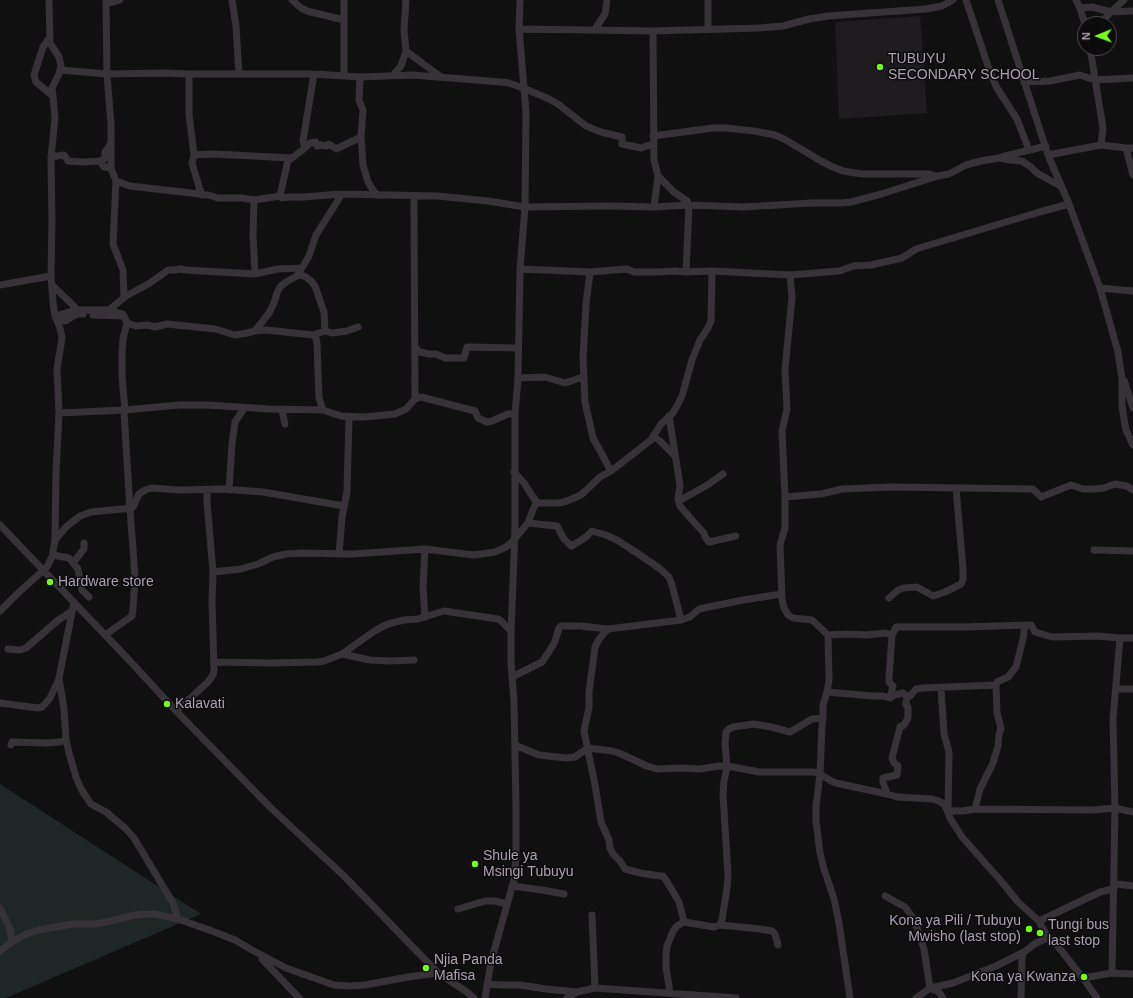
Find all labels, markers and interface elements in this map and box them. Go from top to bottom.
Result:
north arrow [1077,16,1117,56]
text: N [1080,32,1092,40]
place label: TUBUYU SECONDARY SCHOOL [888,51,1039,84]
marker: TUBUYU SECONDARY SCHOOL [875,62,885,72]
place label: Hardware store [58,574,154,590]
marker: Hardware store [45,577,55,587]
place label: Kalavati [175,696,225,712]
marker: Kalavati [162,699,172,709]
place label: Shule ya Msingi Tubuyu [483,848,574,880]
marker: Shule ya Msingi Tubuyu [470,859,480,869]
place label: Kona ya Pili / Tubuyu Mwisho (last stop) [889,913,1021,946]
place label: Tungi bus last stop [1048,917,1109,950]
marker: Kona ya Pili / Tubuyu Mwisho (last stop) [1024,924,1034,934]
marker: Tungi bus last stop [1035,928,1045,938]
place label: Njia Panda Mafisa [434,952,502,984]
marker: Njia Panda Mafisa [421,963,431,973]
place label: Kona ya Kwanza [971,969,1076,985]
marker: Kona ya Kwanza [1079,972,1089,982]

